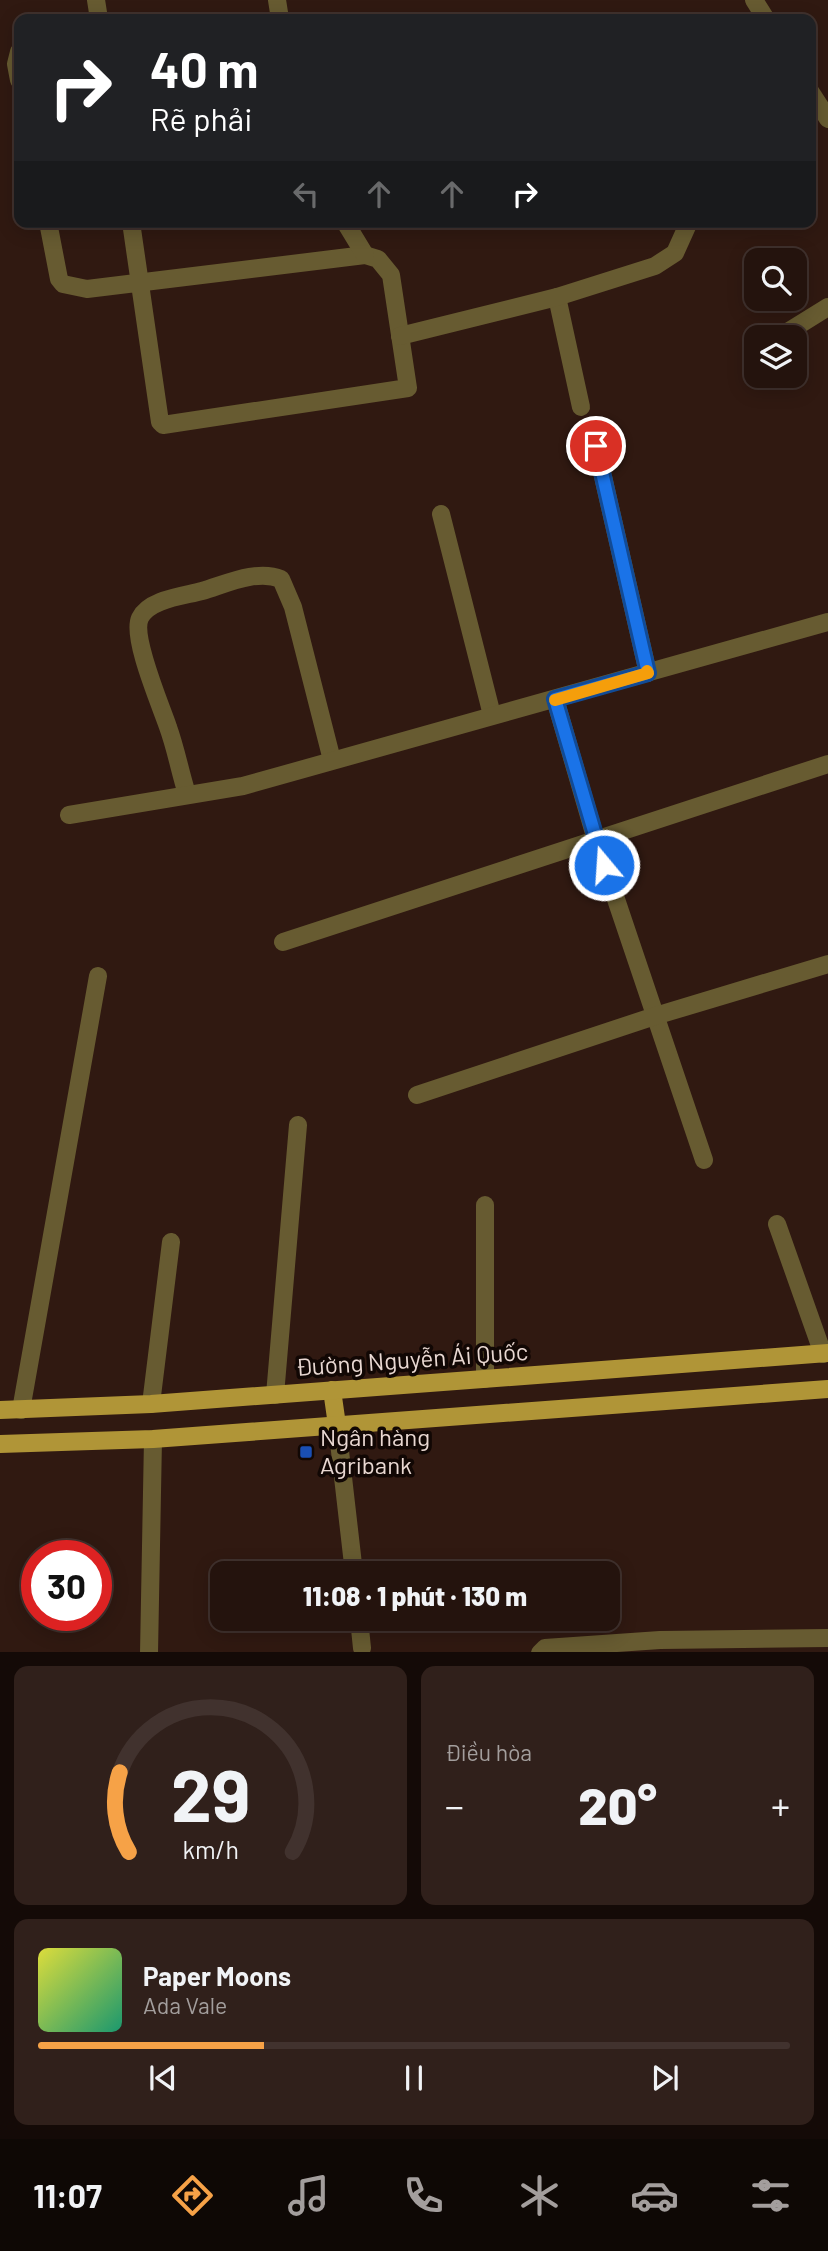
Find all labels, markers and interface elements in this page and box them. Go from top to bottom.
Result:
text: 40 m [150,39,258,98]
icon: right [35,42,126,133]
text: Rẽ phải [150,99,252,137]
icon: left [287,175,325,213]
icon: ahead [360,175,398,213]
icon: ahead [433,175,471,213]
icon: right [506,175,544,213]
map controls [744,248,807,388]
button: search [744,248,807,311]
button: layers [744,325,807,388]
pin [566,416,626,476]
icon: arrive [577,427,615,465]
position arrow [567,828,641,902]
street label: Đường Nguyễn Ái Quốc [295,1336,529,1381]
place label: Ngân hàng Agribank [320,1422,430,1479]
marker: Ngân hàng Agribank [298,1444,314,1460]
speed limit sign: 30 [21,1540,112,1631]
text: 11:08 · 1 phút · 130 m [303,1580,527,1611]
text: Điều hòa [445,1738,532,1766]
text: 29 [171,1749,250,1837]
text: 20° [578,1773,657,1835]
text: − [445,1782,464,1828]
text: + [771,1782,790,1828]
text: km/h [182,1833,239,1863]
text: Paper Moons [143,1960,291,1991]
text: Ada Vale [143,1991,227,2019]
icon: previous [144,2059,182,2097]
icon: pause [395,2059,433,2097]
icon: next [646,2059,684,2097]
icon: directions [168,2171,217,2220]
icon: music [284,2171,333,2220]
icon: phone [399,2171,448,2220]
icon: climate [515,2171,564,2220]
icon: car [630,2171,679,2220]
icon: filters [746,2171,795,2220]
text: 11:07 [33,2176,102,2214]

